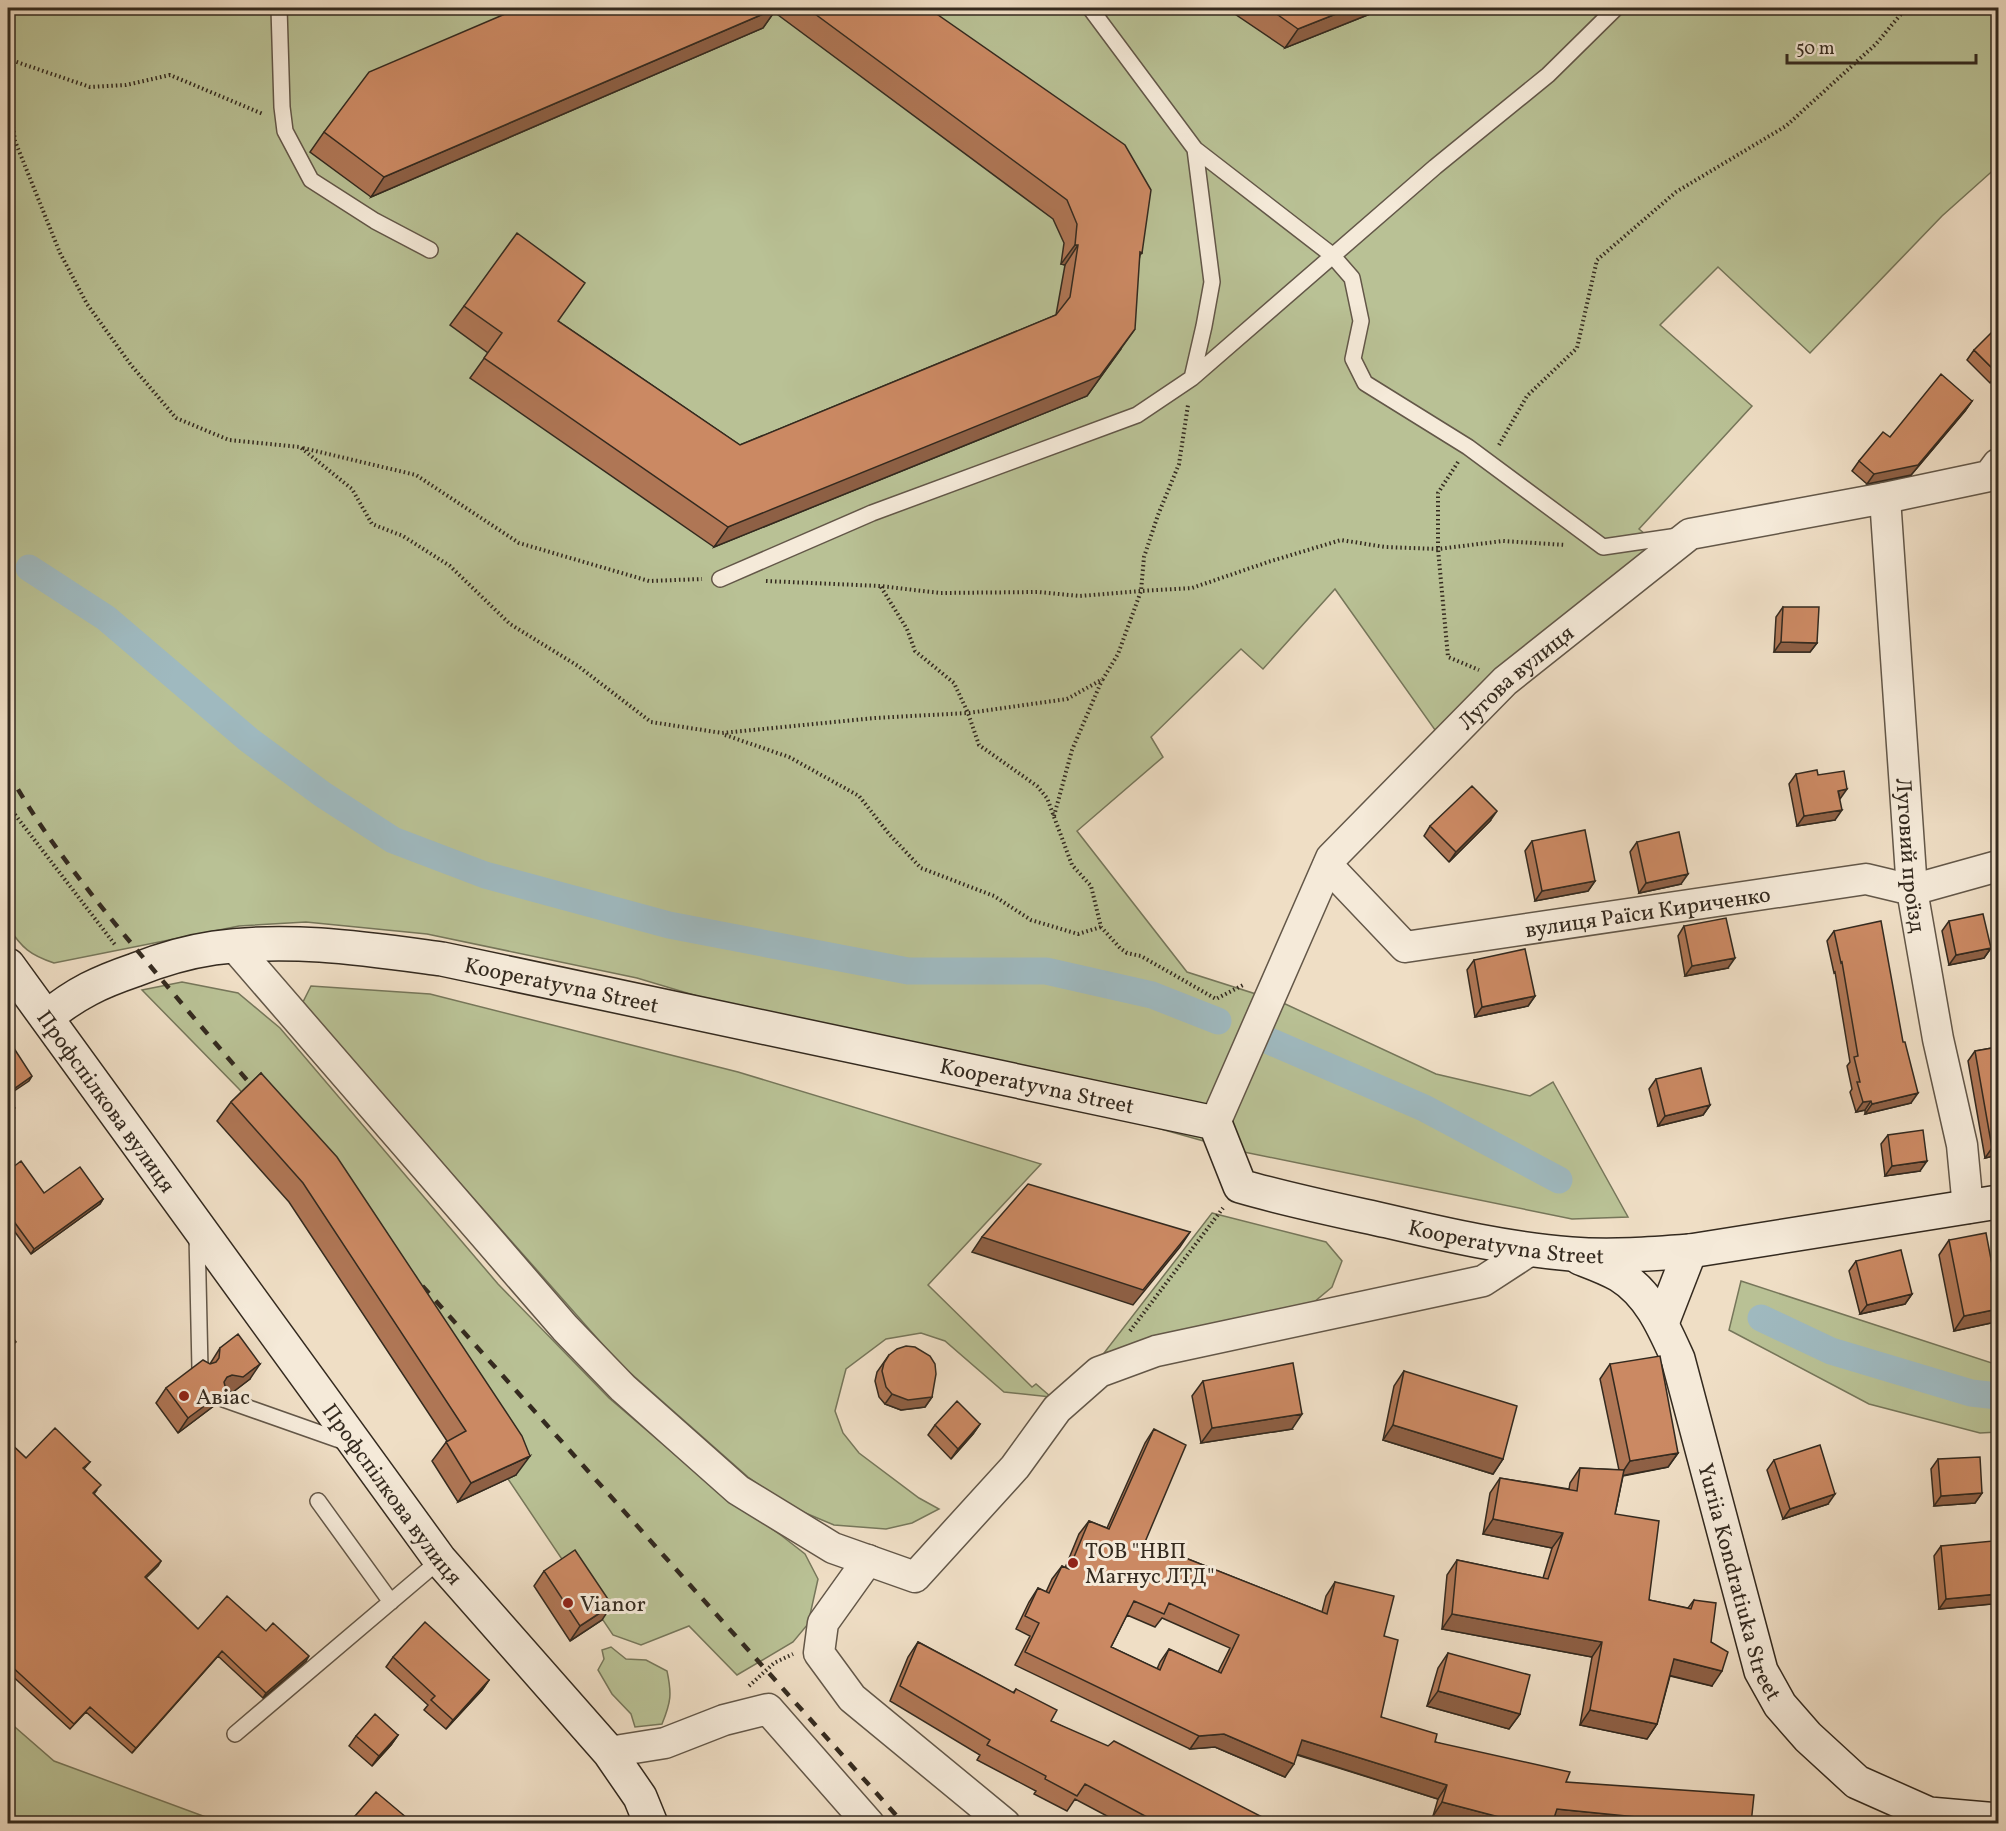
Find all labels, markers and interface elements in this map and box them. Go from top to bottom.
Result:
scale bar [1787,27,1976,65]
text: 50 m [1796,37,1835,62]
street label: Лугова вулиця [1452,619,1582,738]
street label: Луговий проїзд [1886,777,1932,936]
street label: вулиця Раїси Кириченко [1523,880,1773,947]
street label: Kooperatyvna Street [461,951,661,1023]
street label: Профспілкова вулиця [28,1005,182,1200]
street label: Kooperatyvna Street [937,1052,1137,1123]
street label: Kooperatyvna Street [1405,1213,1604,1273]
place label: Авіас [196,1383,250,1414]
marker: Авіас [177,1389,191,1403]
street label: Профспілкова вулиця [313,1398,468,1593]
street label: Yuriia Kondratiuka Street [1688,1460,1788,1707]
place label: ТОВ "НВП Магнус ЛТД" [1085,1537,1214,1593]
marker: ТОВ "НВП Магнус ЛТД" [1066,1556,1080,1570]
place label: Vianor [580,1590,646,1621]
marker: Vianor [561,1596,575,1610]

